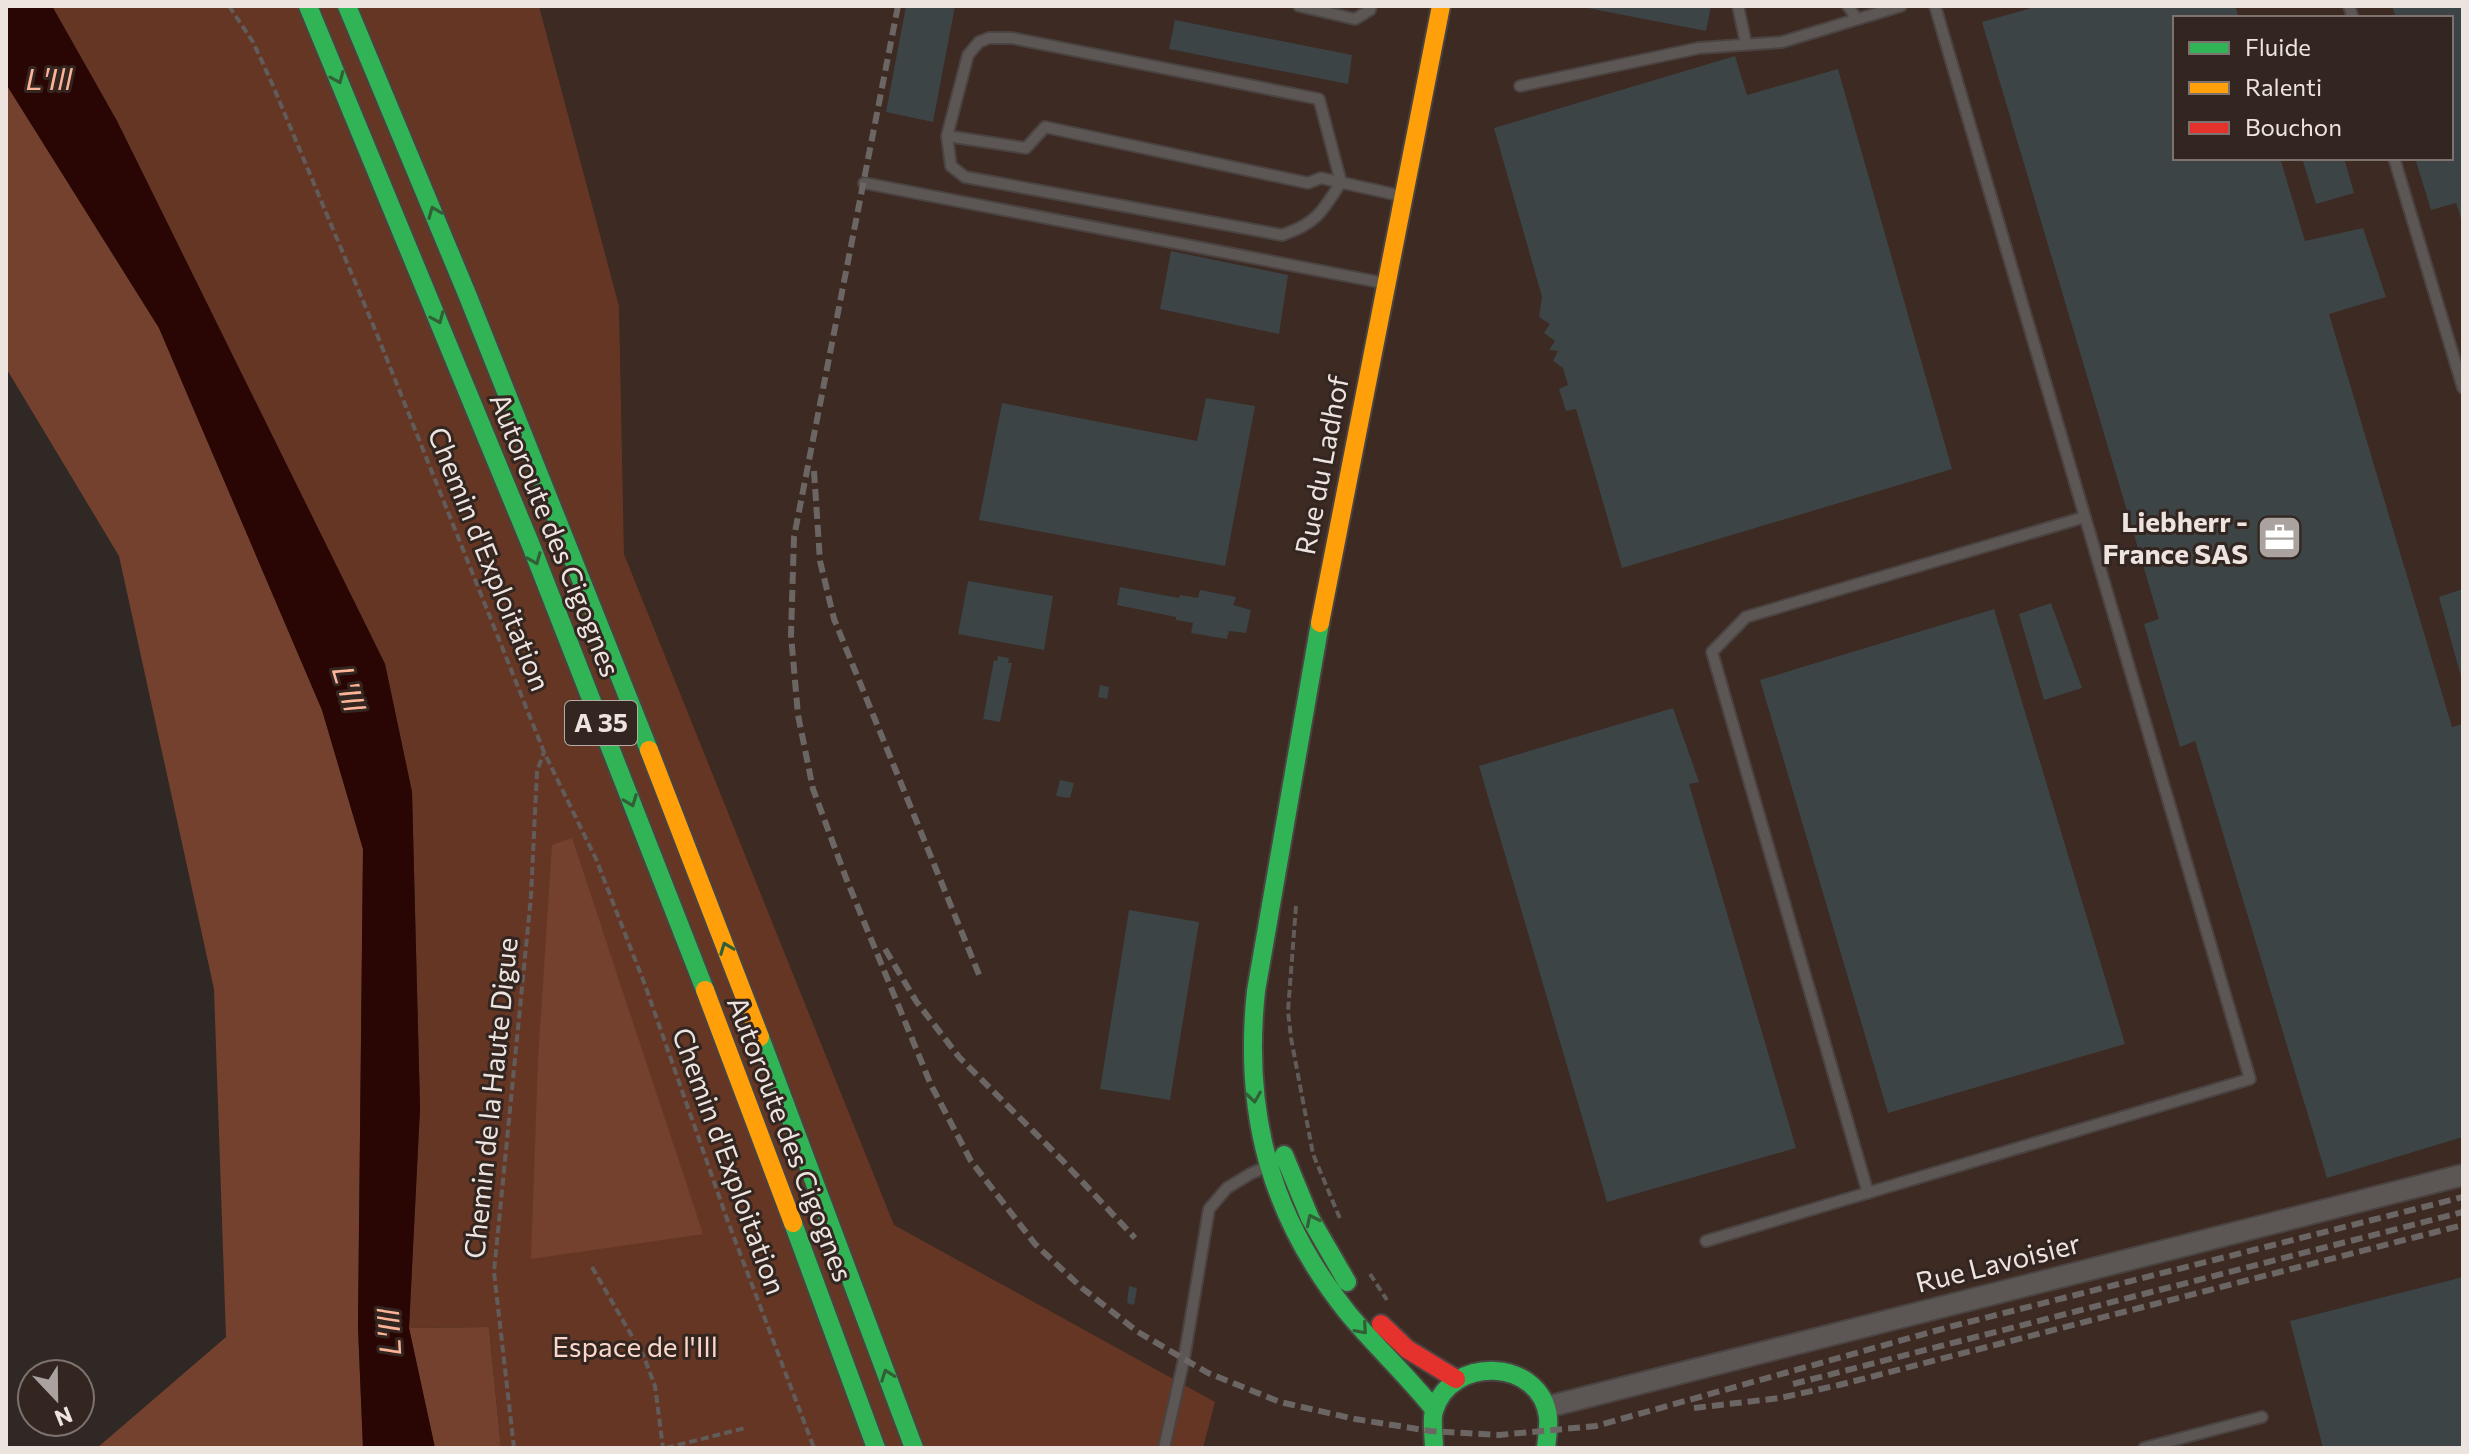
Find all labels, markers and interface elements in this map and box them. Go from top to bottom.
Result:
legend [2173,16,2453,160]
text: Fluide [2245,32,2311,61]
water label: L'Ill [26,59,74,96]
one-way arrow [329,70,345,84]
text: Ralenti [2245,72,2322,101]
text: Bouchon [2245,112,2342,141]
one-way arrow [427,206,443,220]
one-way arrow [428,310,445,324]
street label: Rue du Ladhof [1287,372,1355,557]
street label: Autoroute des Cigognes [483,388,628,681]
street label: Chemin d'Exploitation [421,422,558,696]
place label: Liebherr - France SAS [2102,504,2248,570]
office icon: Liebherr - France SAS [2255,514,2303,562]
one-way arrow [526,551,542,565]
water label: L'Ill [326,660,375,717]
road number: A 35 [565,701,637,745]
one-way arrow [621,793,638,807]
street label: Chemin de la Haute Digue [456,936,524,1260]
one-way arrow [719,942,736,956]
street label: Autoroute des Cigognes [721,991,861,1286]
street label: Chemin d'Exploitation [666,1023,794,1299]
one-way arrow [1245,1090,1262,1104]
one-way arrow [1306,1214,1322,1229]
street label: Rue Lavoisier [1912,1225,2084,1299]
water label: L'Ill [368,1306,407,1357]
one-way arrow [1352,1320,1367,1334]
park label: Espace de l'Ill [552,1329,718,1363]
north arrow [16,1358,96,1438]
one-way arrow [880,1369,897,1383]
text: N [51,1401,76,1433]

